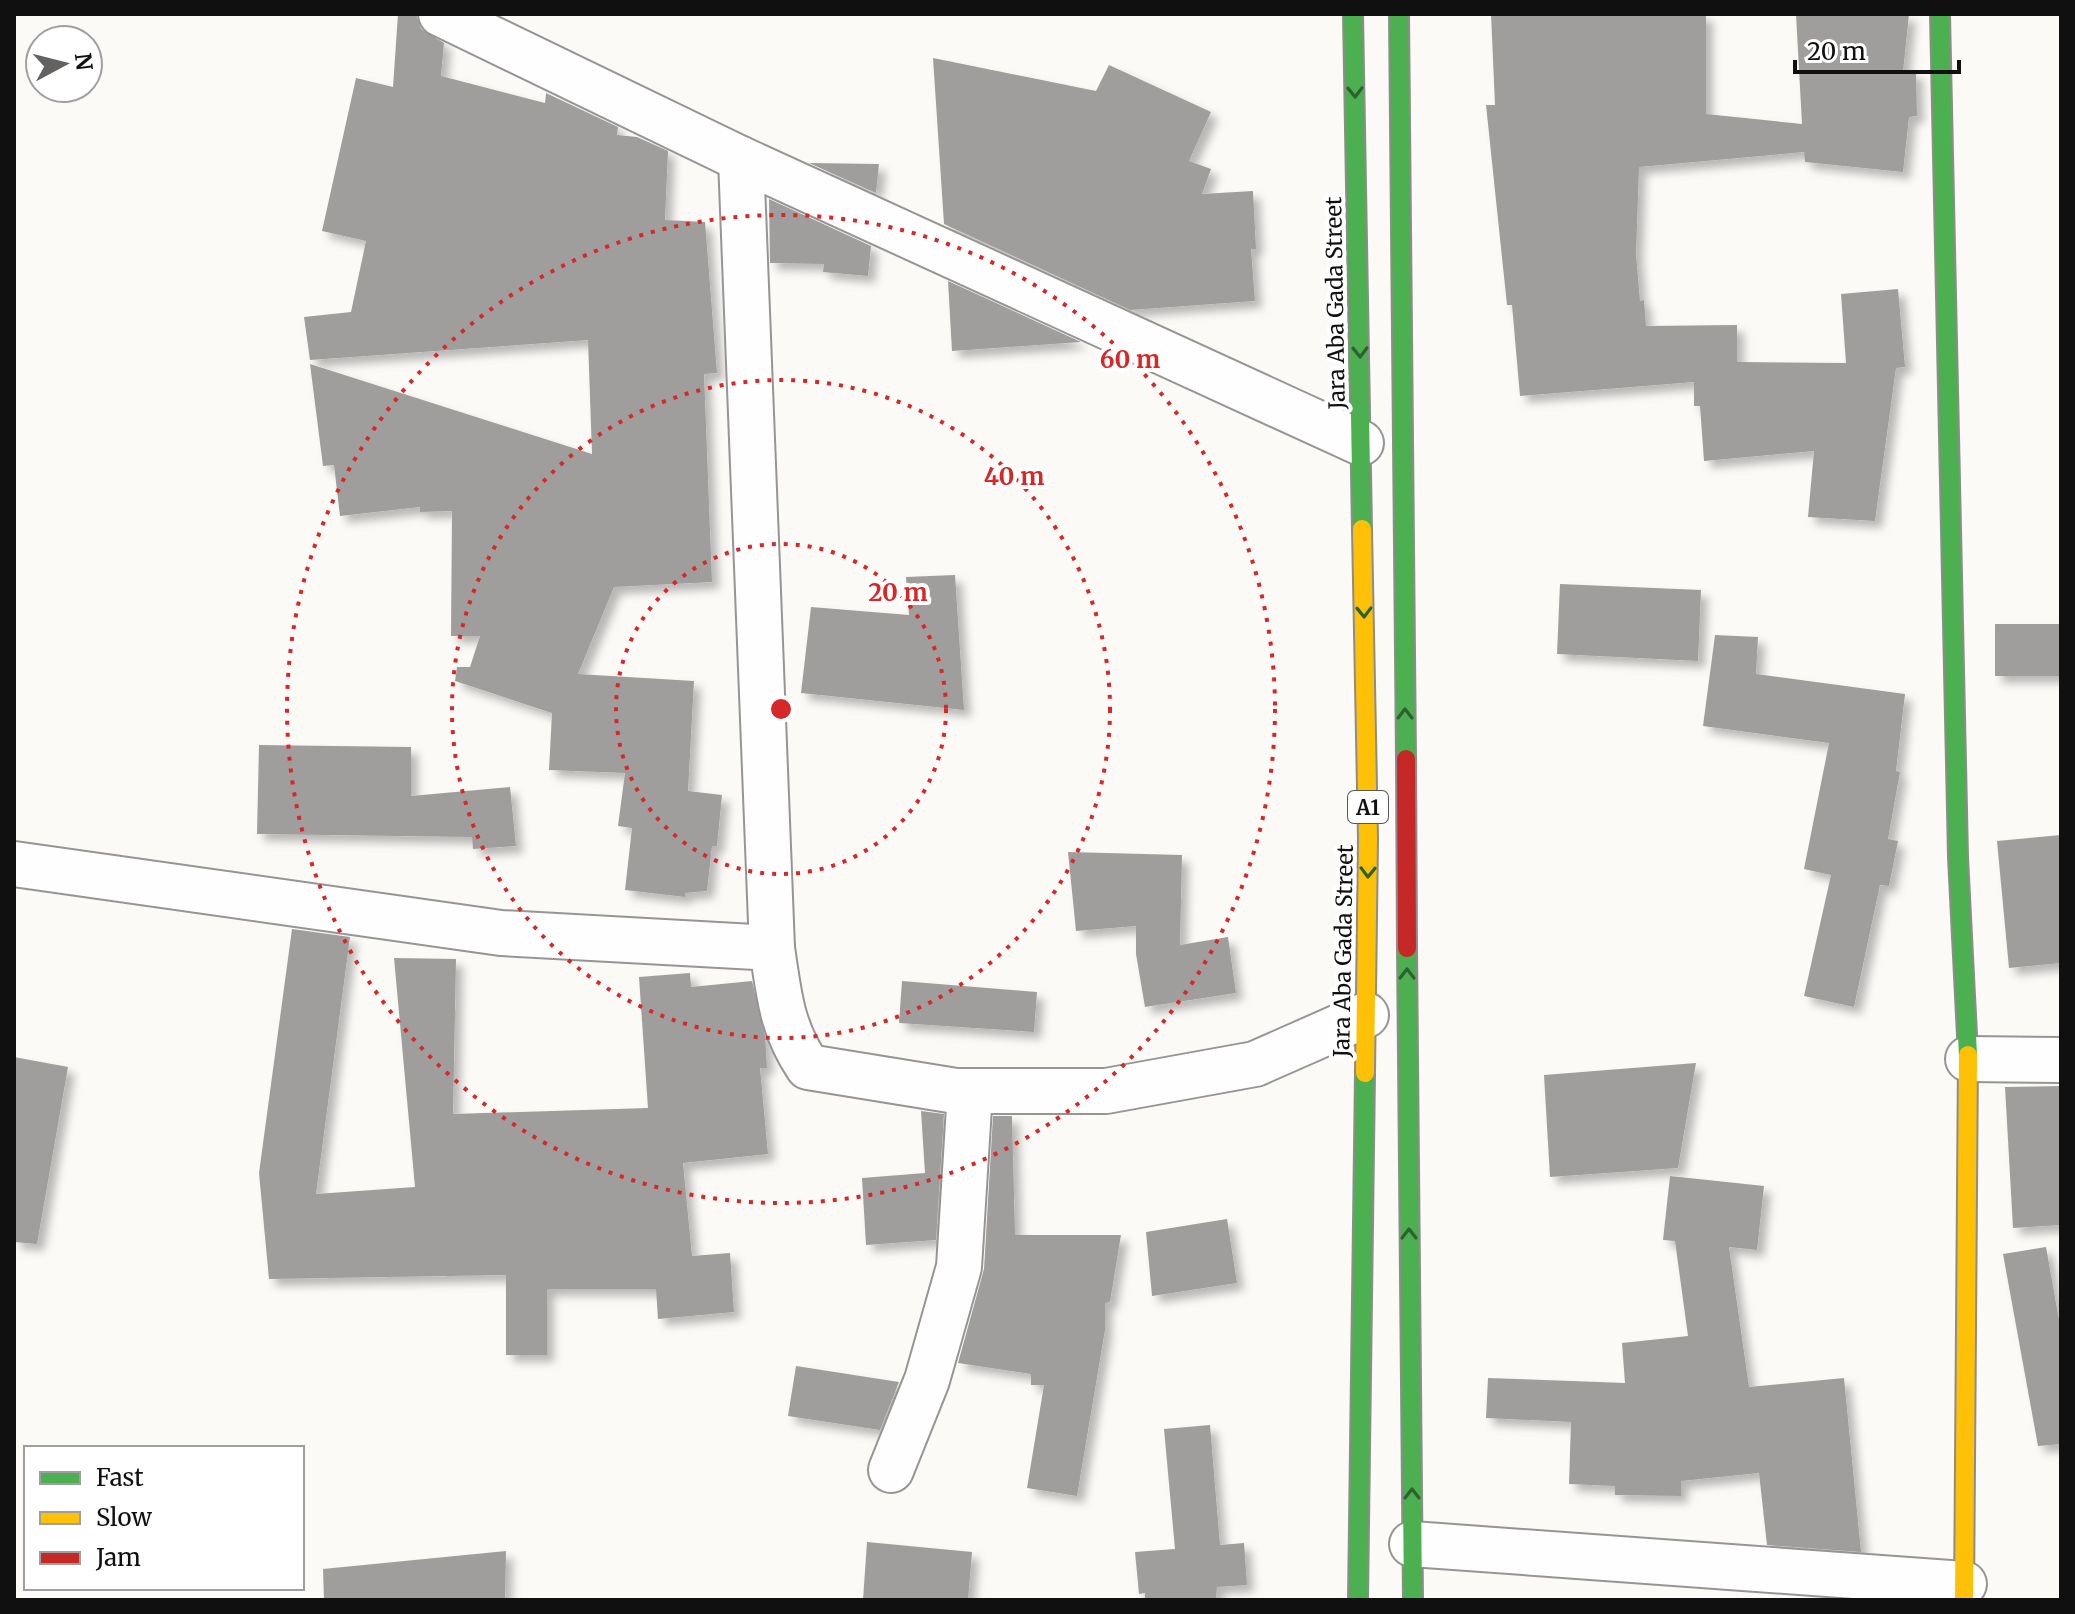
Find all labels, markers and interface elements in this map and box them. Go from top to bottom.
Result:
north arrow [24,24,104,104]
scale bar [1795,24,1959,74]
text: 20 m [1807,36,1866,67]
text: N [69,51,99,73]
one-way arrow [1346,86,1364,99]
street label: Jara Aba Gada Street [1319,196,1351,411]
text: 60 m [1100,344,1160,375]
one-way arrow [1351,346,1368,359]
text: 40 m [984,461,1044,492]
text: 20 m [868,577,928,608]
one-way arrow [1356,606,1373,619]
centre of rings [767,695,795,723]
one-way arrow [1396,707,1414,720]
road number: A1 [1348,791,1388,823]
street label: Jara Aba Gada Street [1327,844,1359,1059]
one-way arrow [1359,866,1377,879]
one-way arrow [1398,967,1416,980]
one-way arrow [1400,1227,1418,1240]
legend [24,1446,304,1590]
text: Fast [96,1462,144,1493]
one-way arrow [1403,1487,1420,1500]
text: Slow [96,1502,152,1533]
text: Jam [95,1542,141,1573]

